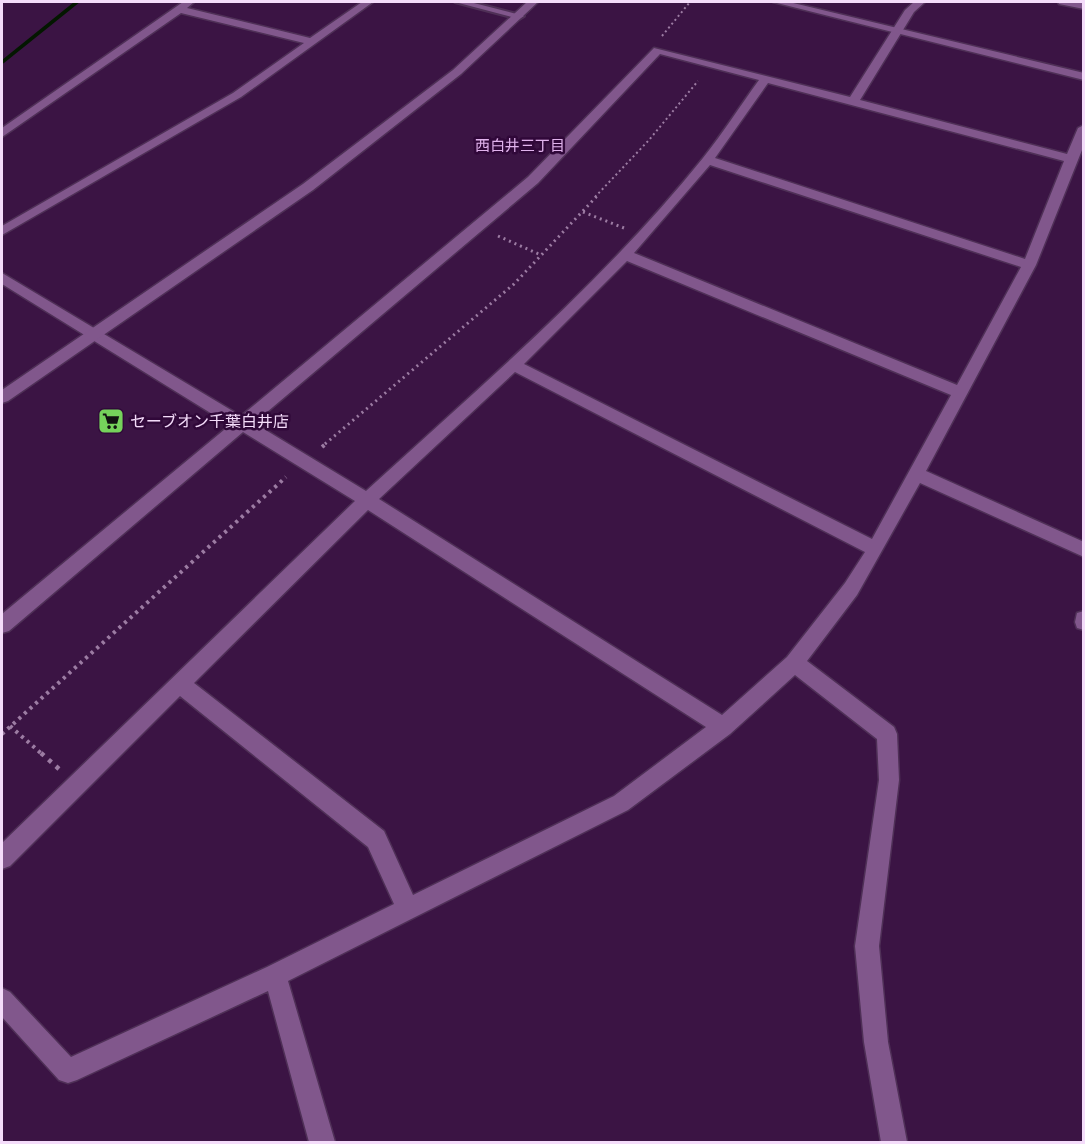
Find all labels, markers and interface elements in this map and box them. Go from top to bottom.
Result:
district label: 西白井三丁目 [475,136,565,155]
supermarket icon: セーブオン千葉白井店 [96,406,126,436]
place label: セーブオン千葉白井店 [130,412,289,431]

